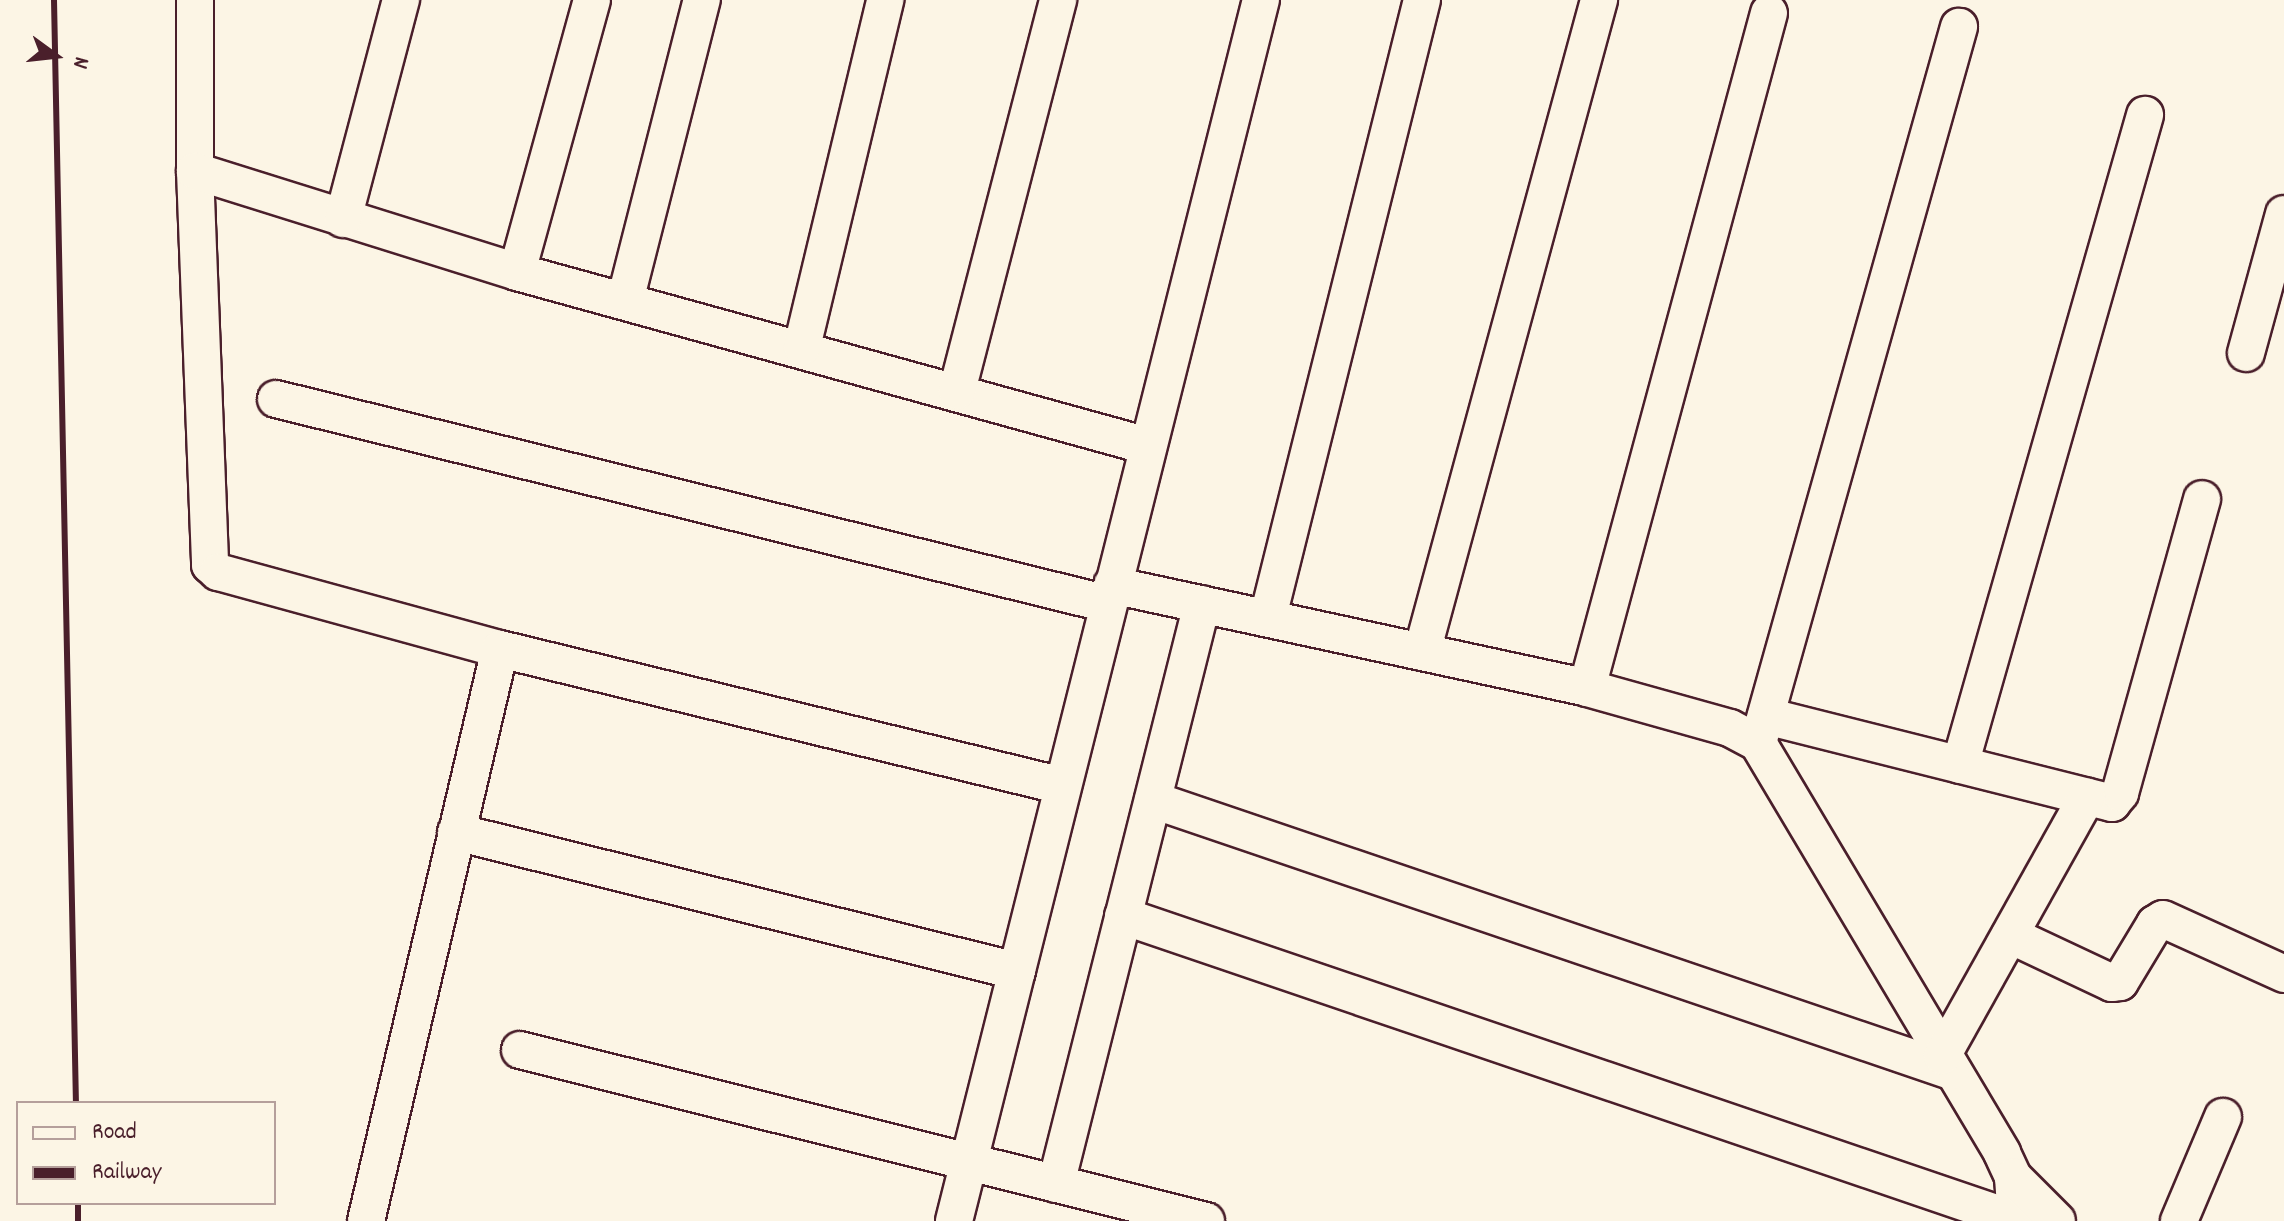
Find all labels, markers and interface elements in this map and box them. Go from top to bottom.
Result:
north arrow [16,16,96,96]
text: N [63,53,96,72]
legend [16,1101,276,1205]
text: Road [92,1116,137,1150]
text: Railway [92,1156,161,1190]

